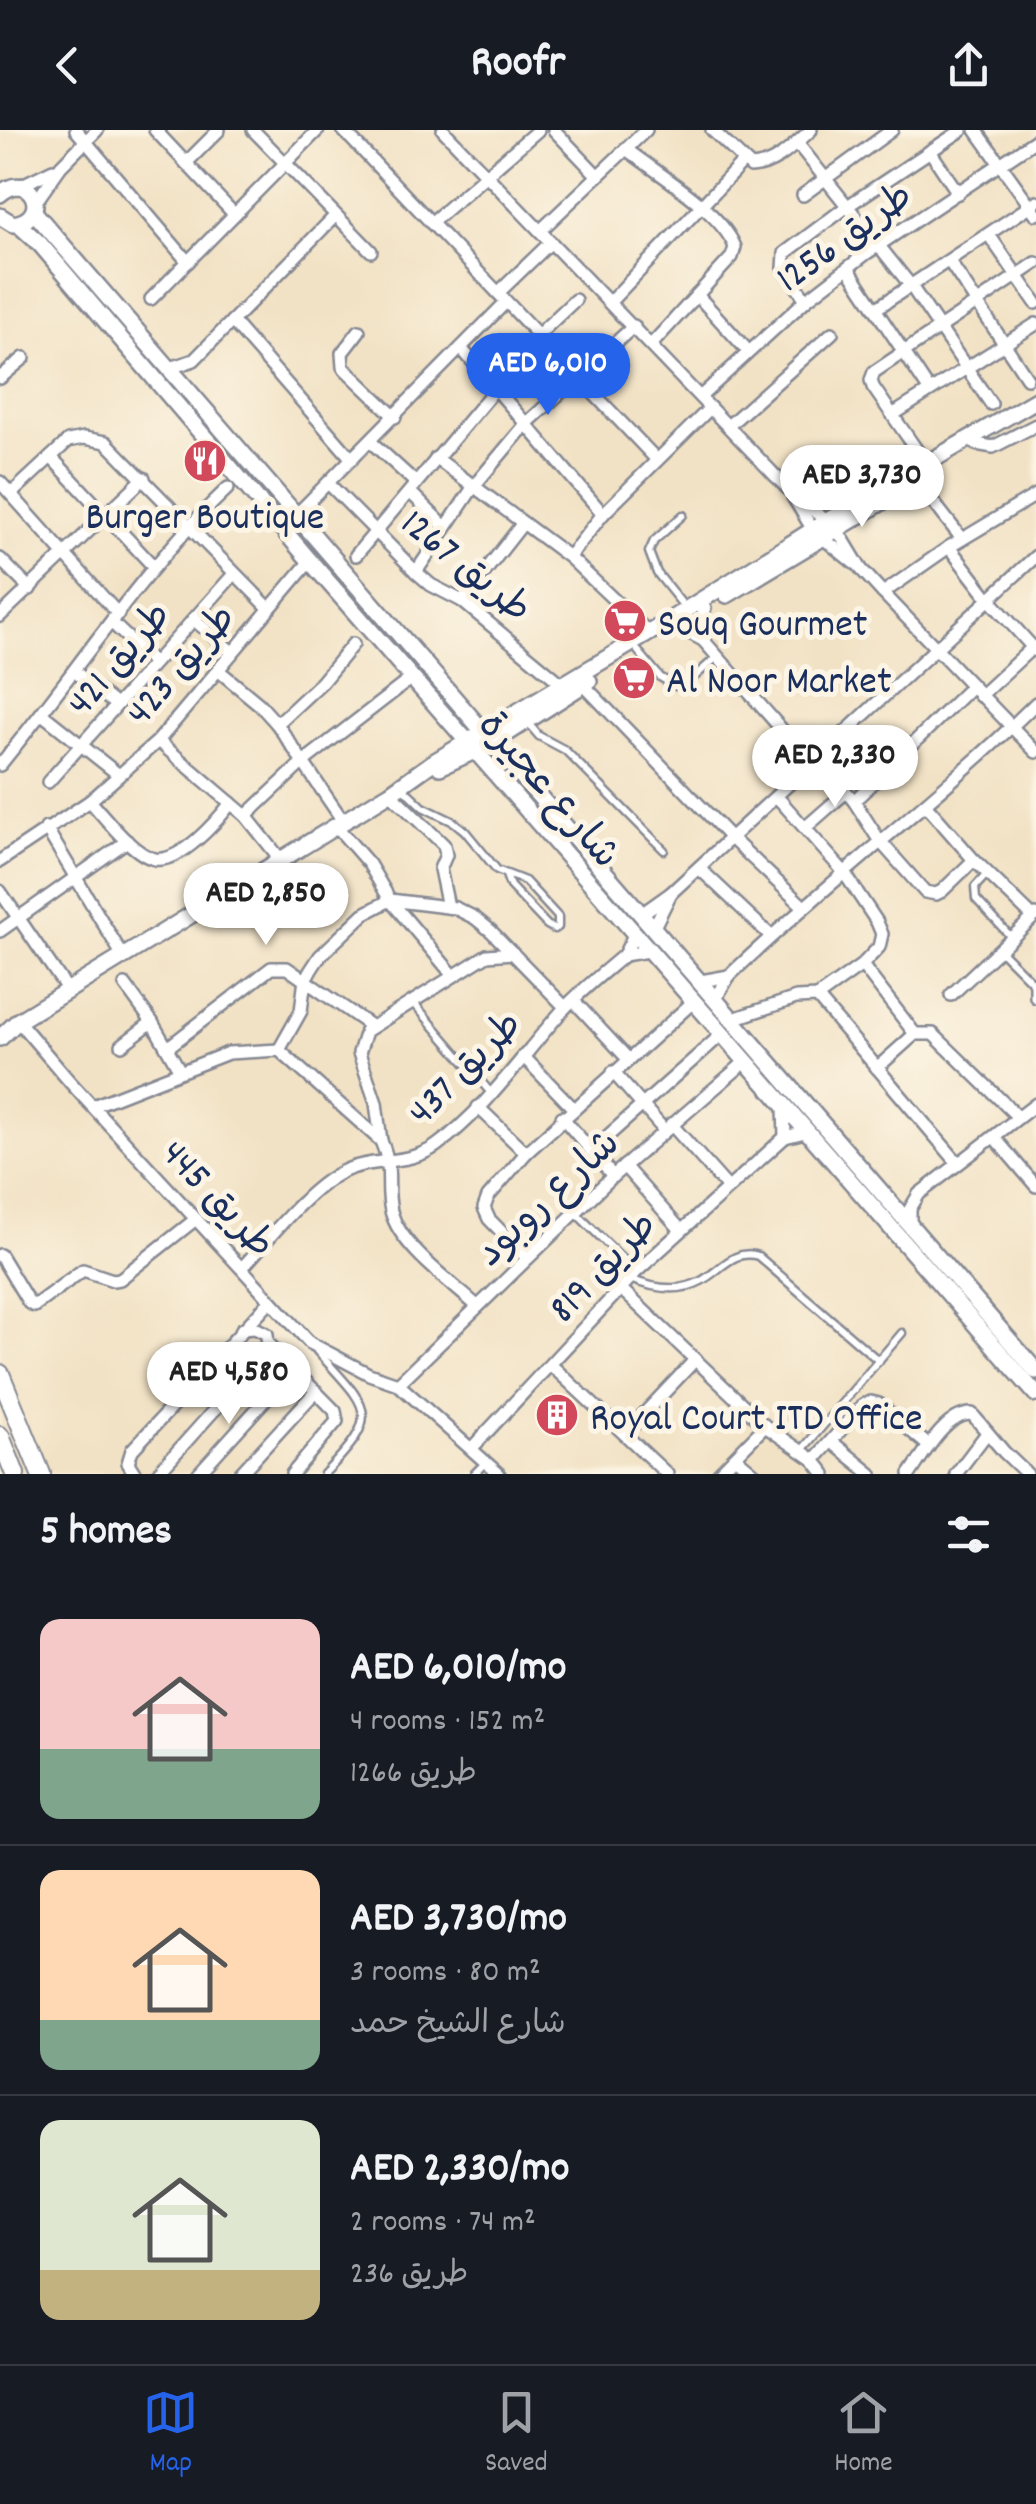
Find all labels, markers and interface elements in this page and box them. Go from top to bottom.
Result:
text: Roofr [471,33,565,97]
icon: back [40,38,95,93]
icon: share [941,38,996,93]
street label: طريق 1256 [766,171,927,310]
pin: AED 6,010 [434,333,662,418]
text: AED 6,010 [488,342,608,388]
restaurant icon: Burger Boutique [182,438,228,484]
pin: AED 3,730 [748,445,976,530]
text: AED 3,730 [802,454,922,500]
place label: Burger Boutique [86,492,324,549]
street label: طريق 1267 [386,498,542,640]
street label: طريق 421 [56,591,188,731]
street label: طريق 423 [115,594,253,741]
supermarket icon: Souq Gourmet [602,598,648,644]
place label: Souq Gourmet [658,599,868,656]
supermarket icon: Al Noor Market [611,655,657,701]
place label: Al Noor Market [666,656,892,713]
street label: شارع عجيرة [461,701,631,884]
pin: AED 2,330 [721,725,949,810]
text: AED 2,330 [774,734,896,780]
pin: AED 2,850 [152,863,380,948]
text: AED 2,850 [206,872,327,918]
street label: طريق 437 [397,1000,538,1141]
street label: شارع روبود [465,1119,636,1283]
street label: طريق 445 [145,1129,286,1274]
street label: طريق 819 [538,1201,674,1338]
pin: AED 4,580 [115,1342,343,1427]
text: AED 4,580 [169,1351,289,1397]
building icon: Royal Court ITD Office [534,1392,580,1438]
place label: Royal Court ITD Office [590,1393,923,1450]
text: 5 homes [40,1504,172,1564]
icon: filters [941,1507,996,1562]
text: AED 6,010/mo [350,1640,566,1700]
icon: home [120,1659,240,1779]
text: 4 rooms · 152 m² [350,1700,545,1746]
text: طريق 1266 [350,1752,477,1798]
text: AED 3,730/mo [350,1891,567,1951]
icon: home [120,1910,240,2030]
text: 3 rooms · 80 m² [350,1951,541,1997]
text: شارع الشيخ حمد [350,2003,566,2049]
text: AED 2,330/mo [350,2141,569,2201]
icon: home [120,2160,240,2280]
text: 2 rooms · 74 m² [350,2201,536,2247]
text: طريق 236 [350,2253,468,2299]
tab: Map [143,2385,198,2485]
tab: Saved [485,2385,548,2485]
tab: Home [834,2385,893,2485]

